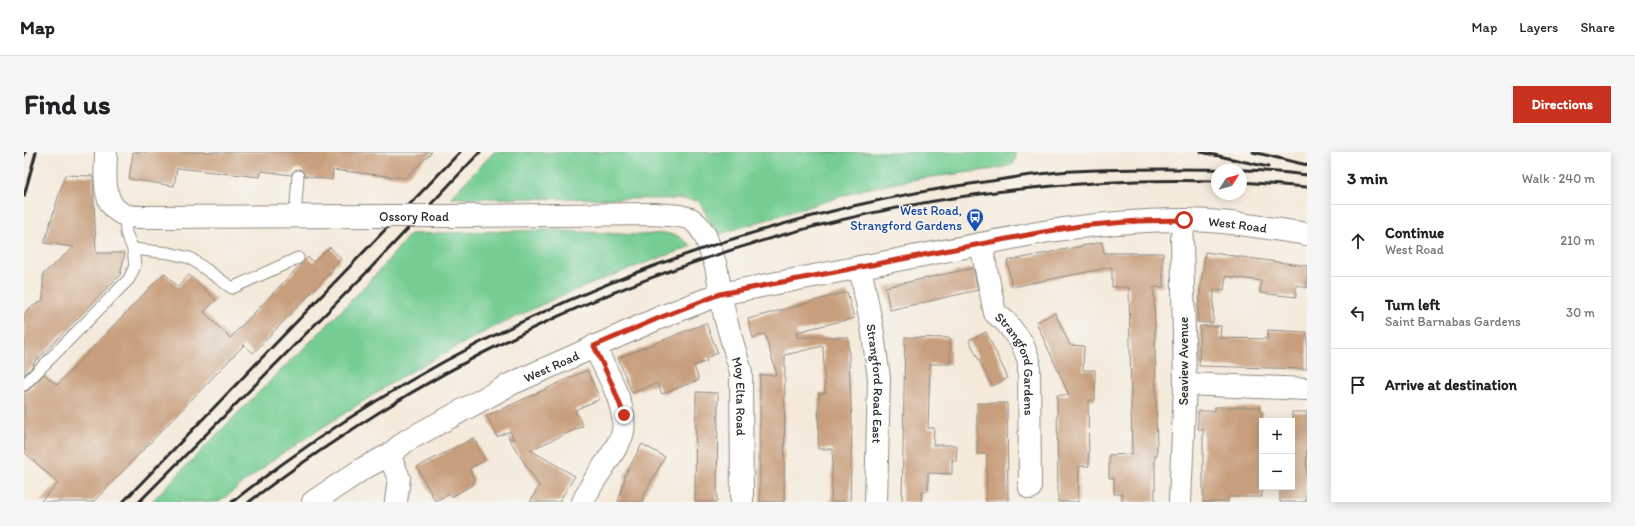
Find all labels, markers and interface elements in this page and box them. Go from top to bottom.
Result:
text: Map [20,16,55,39]
text: Map [1472,19,1497,36]
text: Layers [1519,19,1558,36]
text: Share [1580,19,1615,36]
button: Directions [1513,86,1611,123]
text: Find us [24,87,111,121]
north arrow [1211,164,1247,200]
text: 3 min [1347,168,1388,188]
text: Walk · 240 m [1522,171,1595,186]
place label: West Road, Strangford Gardens [850,203,962,233]
bus stop icon: West Road, Strangford Gardens [965,207,985,232]
street label: Ossory Road [379,209,449,224]
route start [1175,211,1193,229]
street label: West Road [1208,213,1268,235]
text: Continue [1385,224,1444,242]
icon: ahead [1347,230,1369,252]
text: 210 m [1560,233,1595,248]
text: West Road [1385,242,1444,257]
text: Turn left [1385,296,1440,314]
icon: left [1347,302,1369,324]
text: 30 m [1566,305,1595,320]
street label: Strangford Gardens [992,309,1037,416]
text: Saint Barnabas Gardens [1385,314,1521,329]
street label: Seaview Avenue [1176,317,1191,405]
street label: Strangford Road East [864,323,887,444]
street label: West Road [521,347,581,385]
street label: Moy Elta Road [729,355,749,436]
icon: arrive [1347,374,1369,396]
text: Arrive at destination [1385,376,1517,394]
route end [615,406,633,424]
map controls [1259,418,1295,490]
button: + [1259,418,1295,454]
button: − [1259,454,1295,490]

